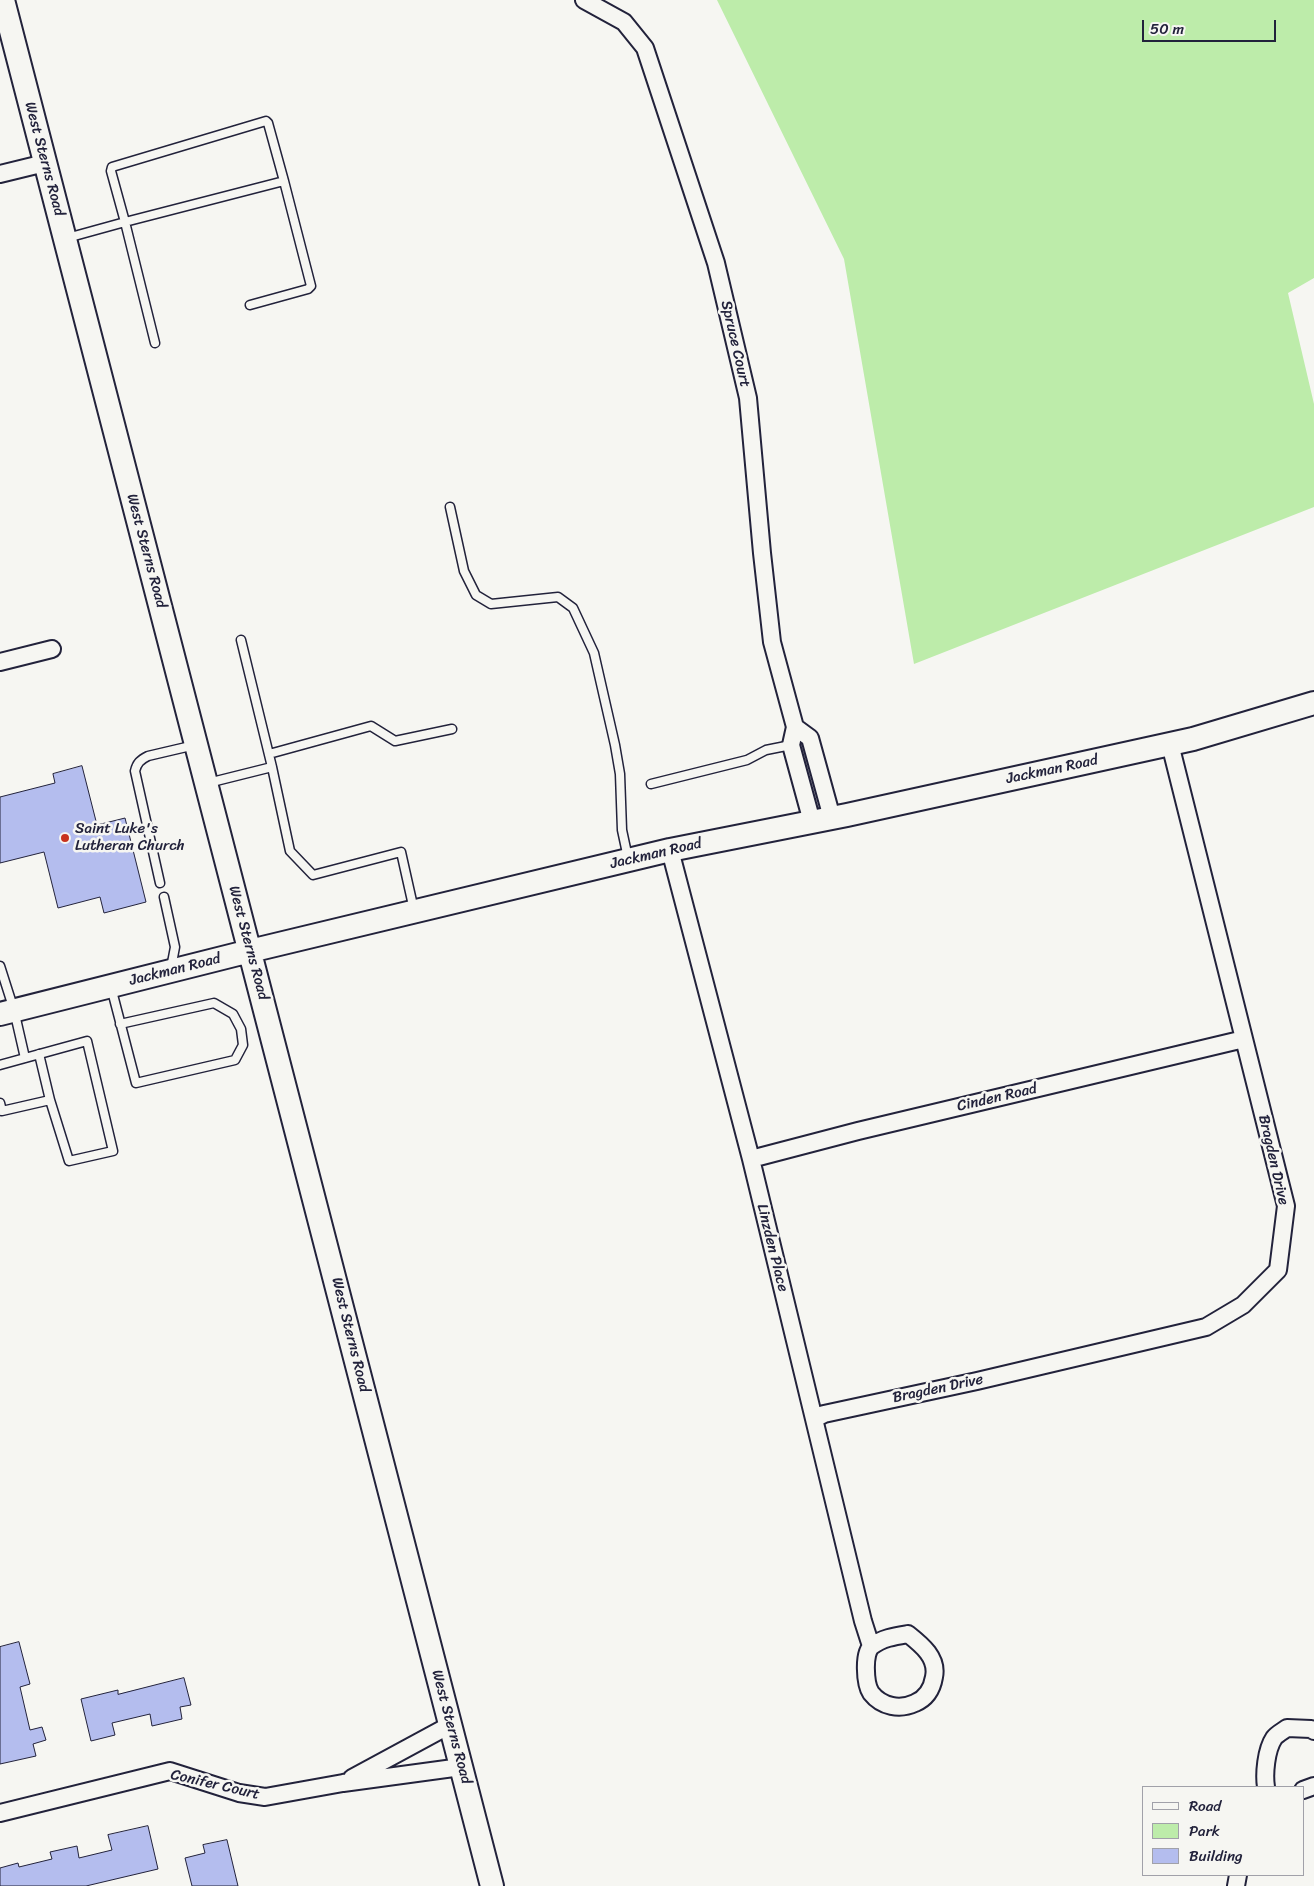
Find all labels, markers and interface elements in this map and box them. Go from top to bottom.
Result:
scale bar [1144,10,1278,42]
text: 50 m [1150,16,1184,42]
street label: West Sterns Road [20,100,68,218]
street label: Spruce Court [716,299,754,389]
street label: West Sterns Road [122,492,170,610]
street label: Jackman Road [1005,752,1099,788]
place label: Saint Luke's Lutheran Church [75,820,185,855]
marker: Saint Luke's Lutheran Church [59,832,71,844]
street label: Jackman Road [609,835,703,873]
street label: West Sterns Road [224,884,272,1002]
street label: Jackman Road [128,950,222,990]
street label: Cinden Road [955,1080,1039,1116]
street label: Bragden Drive [1254,1113,1292,1207]
street label: Linzden Place [752,1202,792,1294]
street label: West Sterns Road [327,1276,373,1394]
street label: Bragden Drive [891,1371,985,1407]
street label: West Sterns Road [427,1668,475,1786]
street label: Conifer Court [169,1766,261,1804]
legend [1142,1786,1304,1876]
text: Road [1189,1793,1221,1819]
text: Park [1189,1818,1220,1844]
text: Building [1189,1843,1243,1869]

